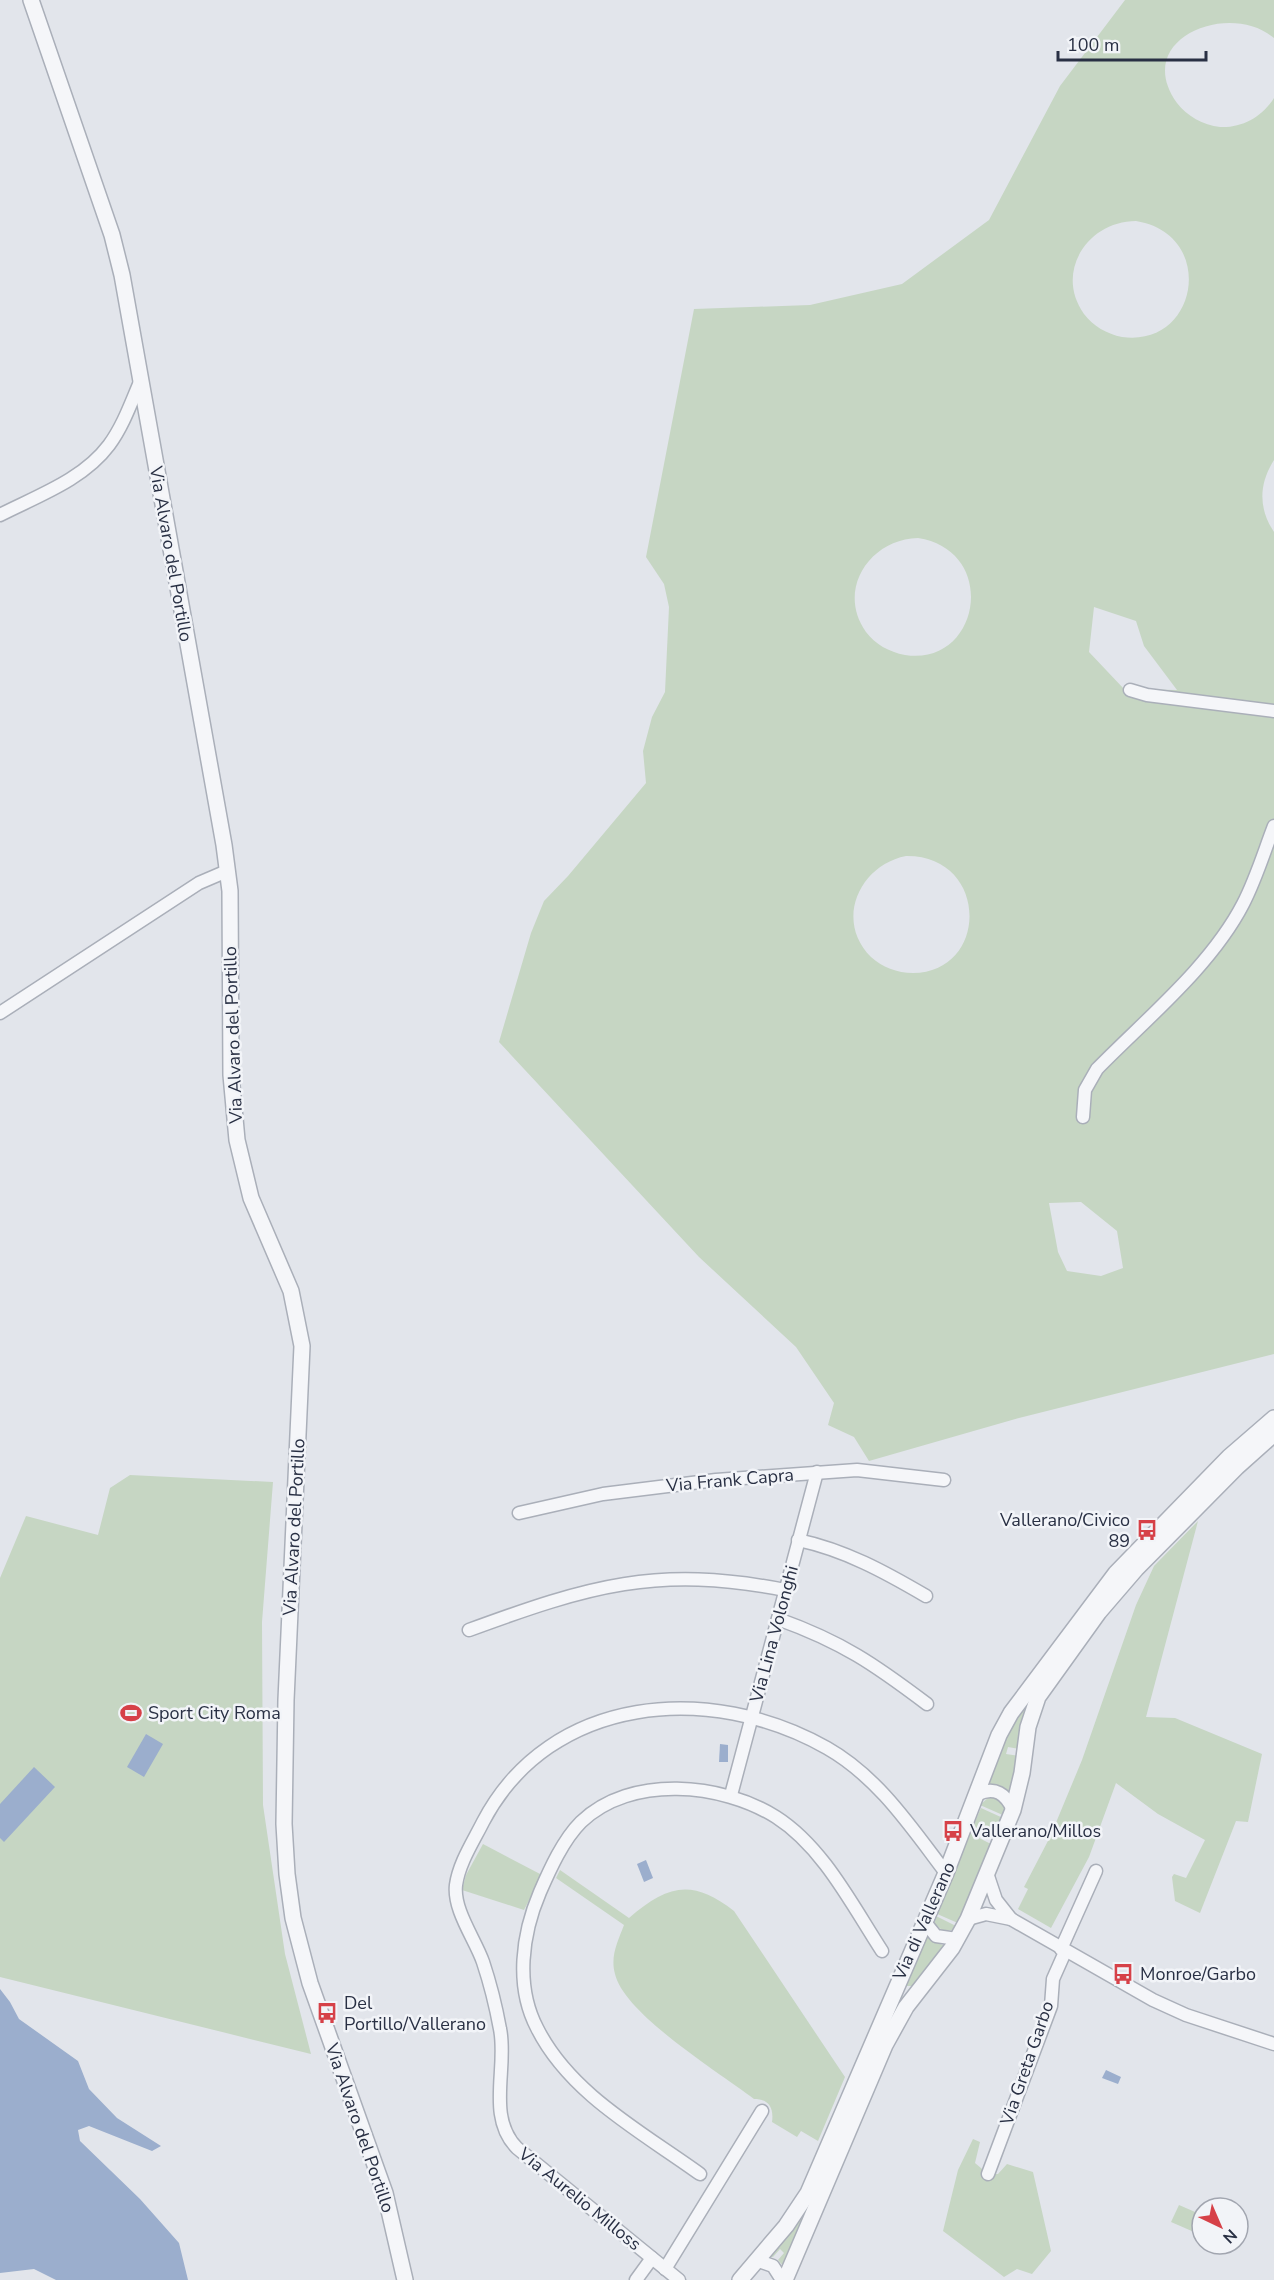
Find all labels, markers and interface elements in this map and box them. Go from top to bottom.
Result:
scale bar [1058,24,1206,62]
text: 100 m [1067,33,1119,57]
street label: Via Alvaro del Portillo [144,463,198,644]
street label: Via Alvaro del Portillo [218,946,248,1125]
street label: Via Alvaro del Portillo [277,1438,311,1617]
street label: Via Frank Capra [664,1462,795,1498]
place label: Vallerano/Civico 89 [999,1508,1130,1553]
bus stop icon: Vallerano/Civico 89 [1135,1518,1159,1542]
street label: Via Lina Volonghi [744,1563,804,1706]
sports icon: Sport City Roma [119,1701,143,1725]
place label: Sport City Roma [148,1701,281,1725]
bus stop icon: Vallerano/Millos [941,1819,965,1843]
place label: Vallerano/Millos [969,1819,1101,1843]
street label: Via di Vallerano [887,1858,961,1985]
bus stop icon: Monroe/Garbo [1111,1962,1135,1986]
place label: Monroe/Garbo [1140,1962,1256,1986]
place label: Del Portillo/Vallerano [344,1991,486,2036]
street label: Via Greta Garbo [994,1998,1059,2129]
bus stop icon: Del Portillo/Vallerano [315,2001,339,2025]
street label: Via Alvaro del Portillo [319,2039,400,2216]
street label: Via Aurelio Milloss [513,2141,646,2256]
north arrow [1190,2196,1250,2256]
text: N [1218,2224,1242,2248]

